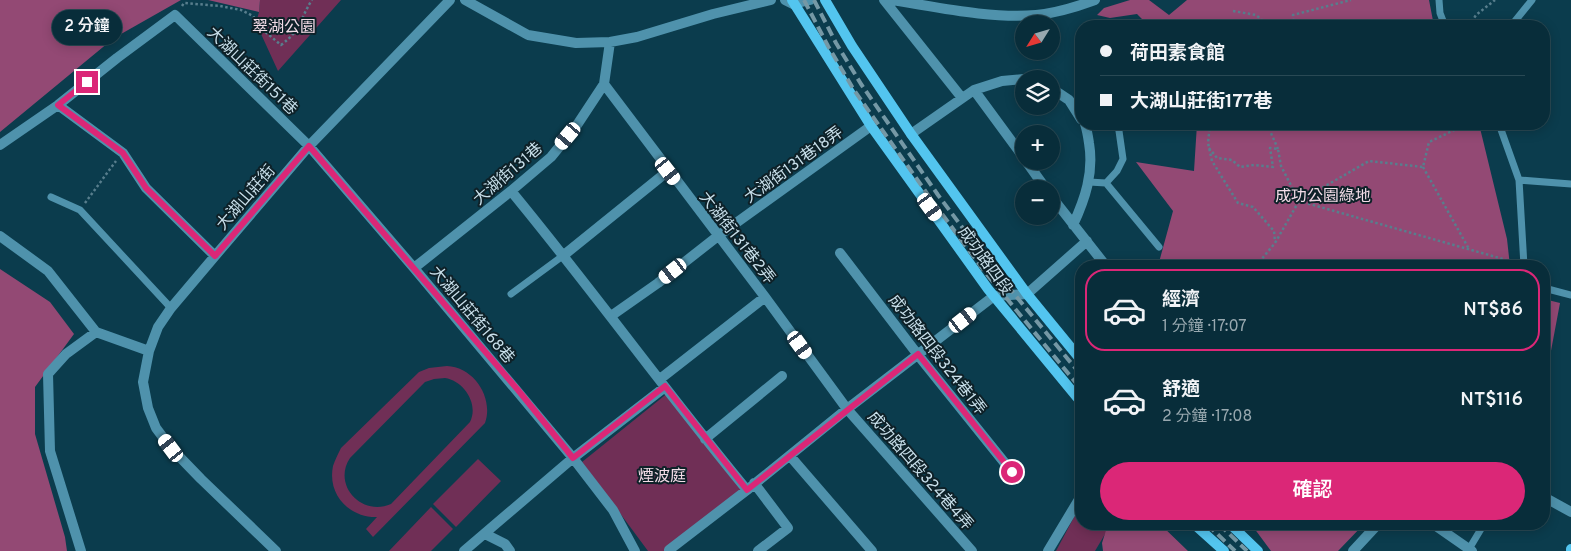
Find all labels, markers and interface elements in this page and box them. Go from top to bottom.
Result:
callout: 2 分鐘 [52,9,122,44]
north arrow [1015,15,1060,60]
map controls [1015,15,1060,225]
text: 2 分鐘 [64,17,110,37]
park label: 翠湖公園 [252,18,316,38]
street label: 大湖山莊街151巷 [202,23,301,120]
text: 荷田素食館 [1130,42,1225,66]
button: layers [1015,70,1060,115]
route end [76,71,98,93]
text: 大湖山莊街177巷 [1130,90,1272,114]
car [552,120,583,152]
street label: 大湖街131巷18弄 [741,123,847,208]
button: + [1015,125,1060,170]
street label: 大湖街131巷 [469,139,547,210]
car [652,155,683,187]
street label: 大湖山莊街 [213,162,280,235]
button: − [1015,180,1060,225]
park label: 成功公園綠地 [1275,187,1371,207]
street label: 大湖街131巷2弄 [694,188,779,288]
car [915,190,944,224]
street label: 成功路四段 [953,223,1016,299]
car [656,256,689,286]
street label: 大湖山莊街168巷 [425,262,518,368]
icon: car [1102,288,1147,333]
text: 經濟 [1162,288,1200,312]
street label: 成功路四段324巷1弄 [883,291,990,419]
text: NT$86 [1463,298,1523,322]
car [946,305,979,335]
text: 1 分鐘 · 17:07 [1162,317,1247,337]
car [785,328,814,362]
icon: car [1102,378,1147,423]
text: 舒適 [1162,378,1200,402]
text: NT$116 [1460,388,1523,412]
text: 2 分鐘 · 17:08 [1162,407,1252,427]
street label: 成功路四段324巷4弄 [862,408,977,535]
car [155,432,186,464]
route start [1001,461,1023,483]
button: 確認 [1100,462,1525,520]
park label: 煙波庭 [638,467,686,487]

